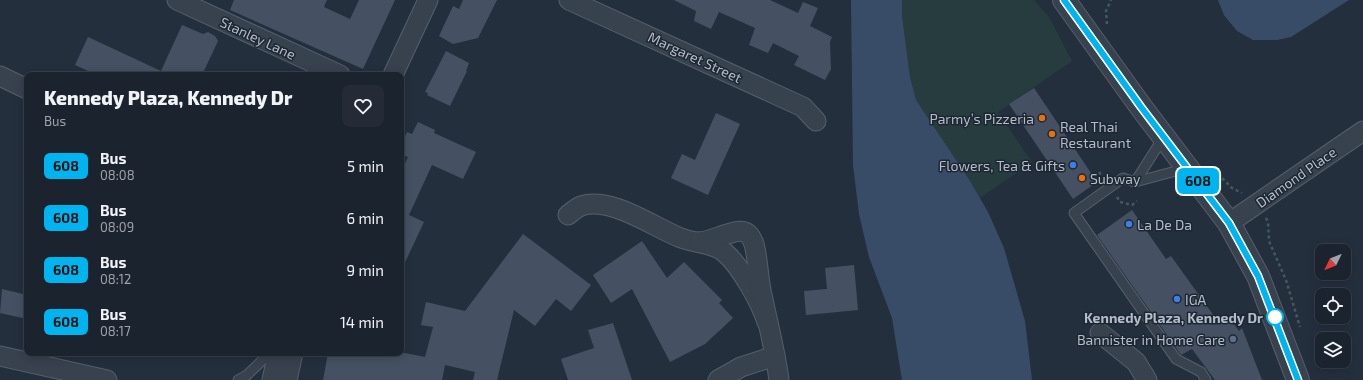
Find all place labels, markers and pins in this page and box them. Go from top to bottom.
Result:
place label: Parmy’s Pizzeria [929,110,1034,127]
marker: Parmy’s Pizzeria [1037,113,1047,123]
place label: Real Thai Restaurant [1060,118,1131,151]
marker: Real Thai Restaurant [1047,129,1057,139]
place label: Flowers, Tea & Gifts [939,157,1065,174]
marker: Flowers, Tea & Gifts [1068,160,1078,170]
place label: Subway [1090,170,1141,187]
marker: Subway [1077,173,1087,183]
place label: La De Da [1137,216,1192,233]
marker: La De Da [1124,219,1134,229]
place label: IGA [1185,291,1206,308]
marker: IGA [1172,294,1182,304]
marker: Kennedy Plaza, Kennedy Dr [1266,308,1284,326]
place label: Kennedy Plaza, Kennedy Dr [1084,309,1263,326]
place label: Bannister in Home Care [1077,331,1225,348]
marker: Bannister in Home Care [1228,334,1238,344]

